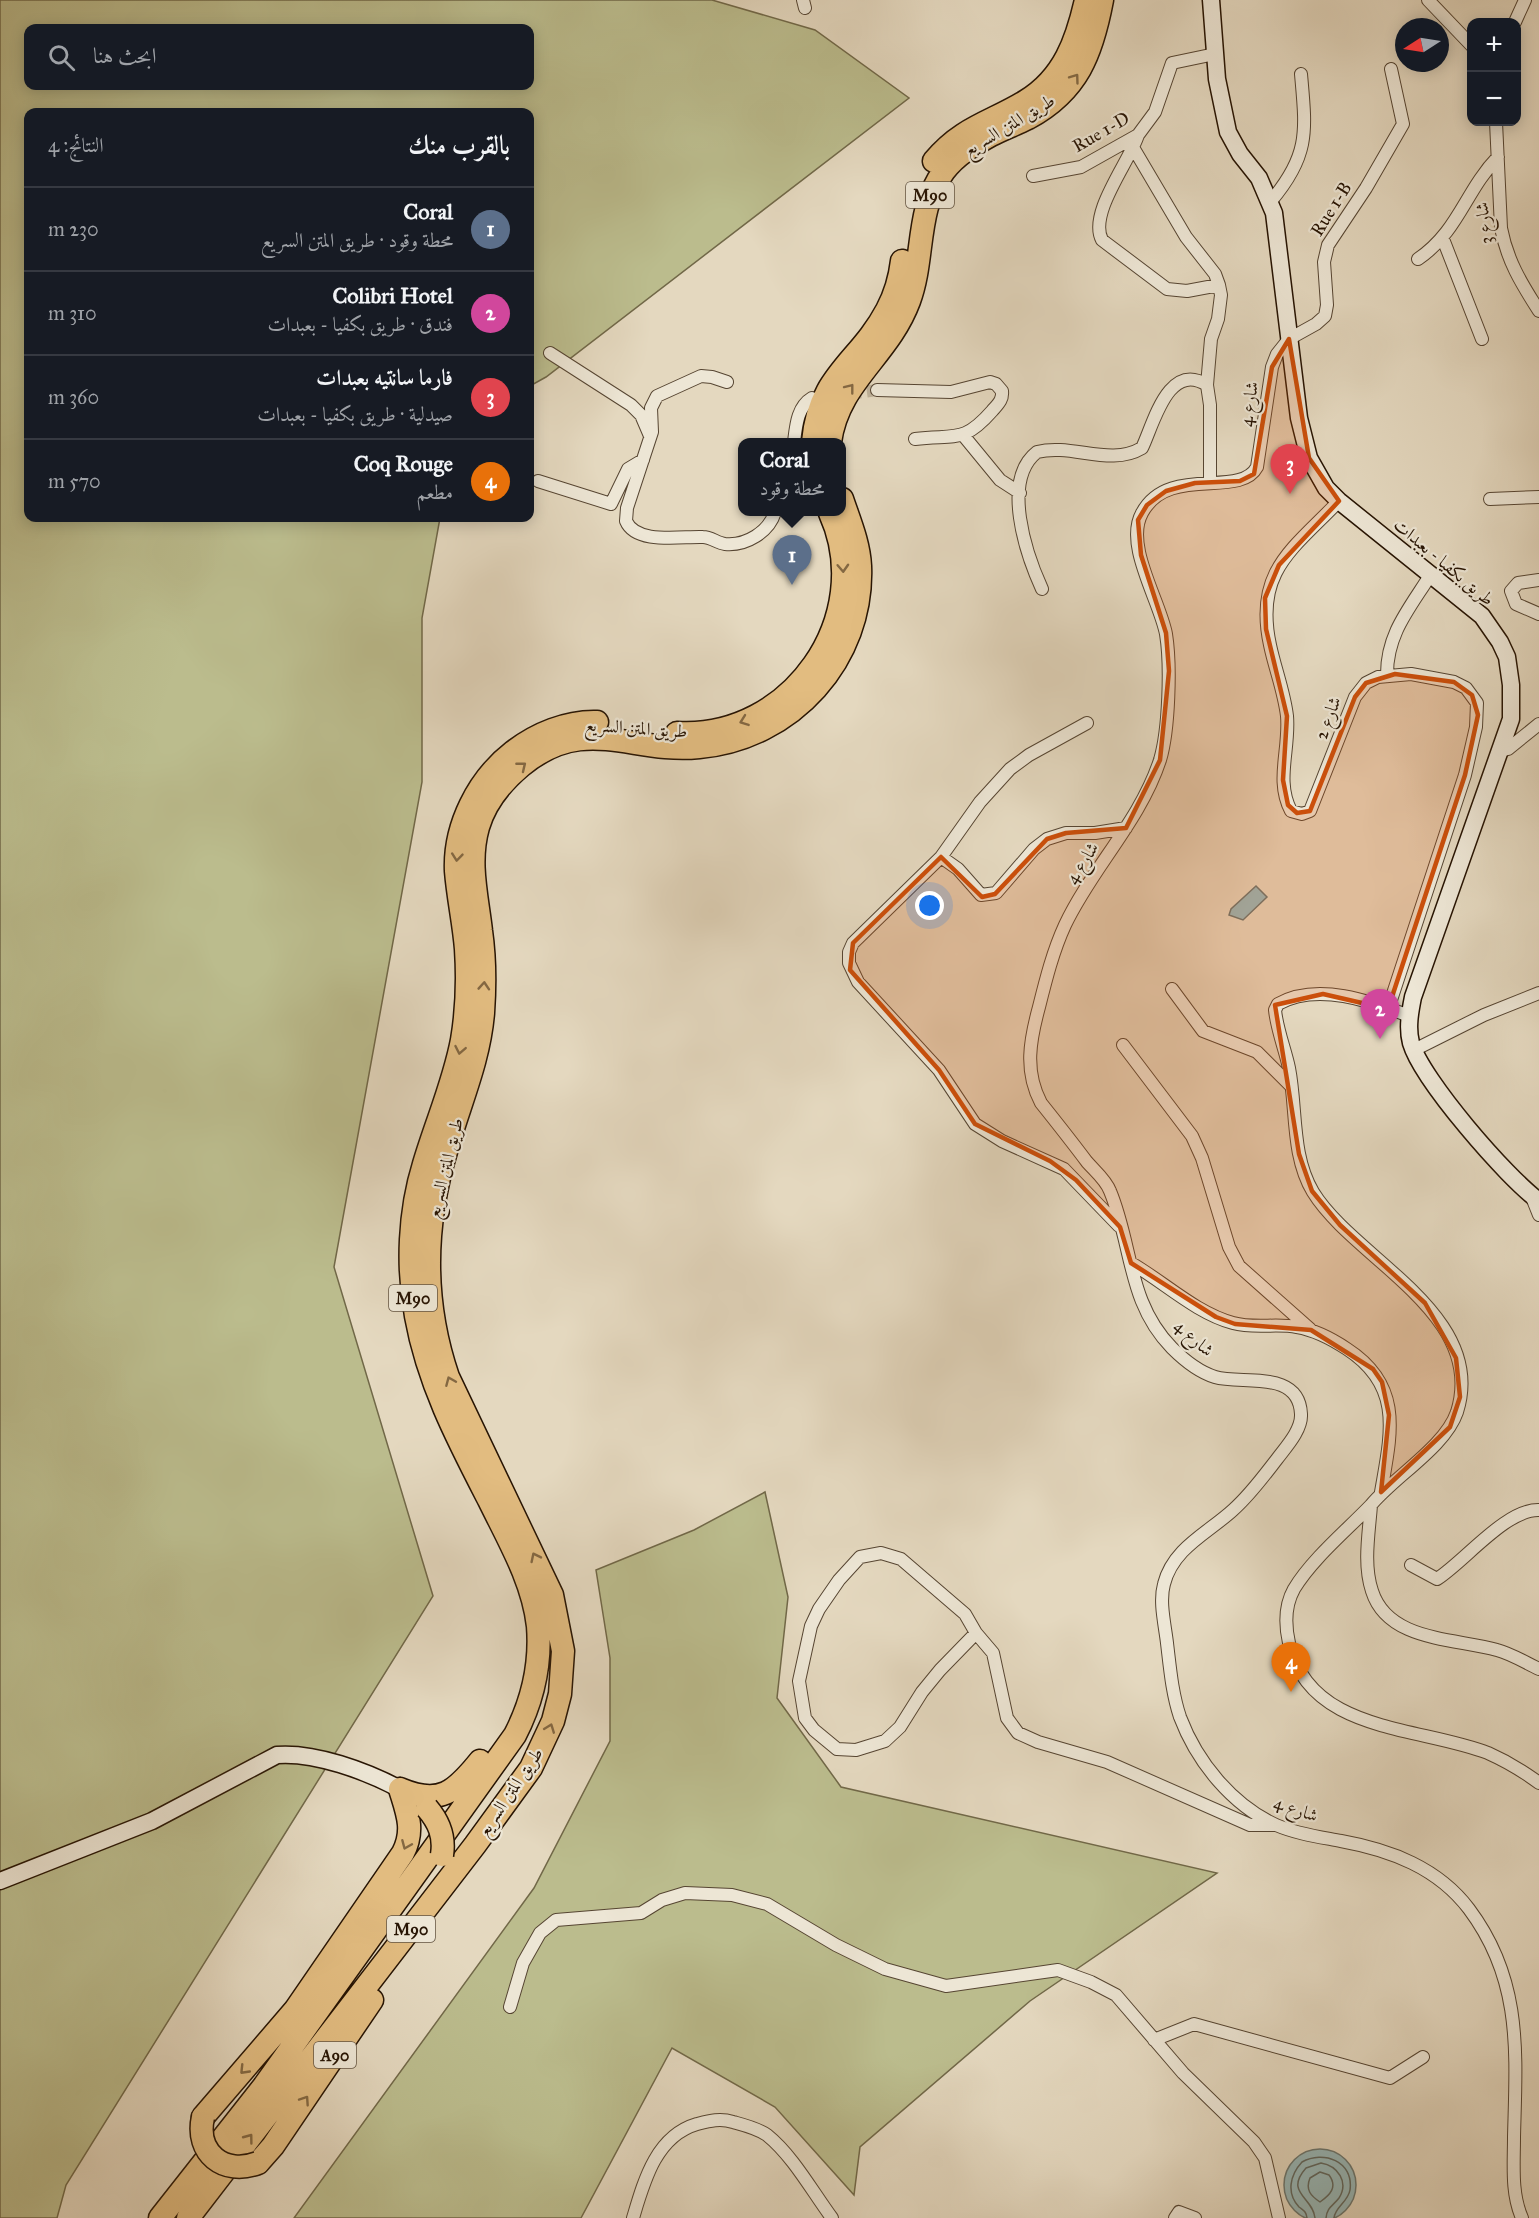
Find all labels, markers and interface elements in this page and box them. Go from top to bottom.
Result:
north arrow [1395,18,1449,72]
map controls [1467,18,1521,126]
button: + [1467,18,1521,72]
search box [24,24,534,90]
icon: search [45,41,78,74]
text: ابحث هنا [93,42,156,69]
button: − [1467,72,1521,126]
one-way arrow [1068,73,1079,84]
street label: طريق المتن السريع [959,89,1061,165]
street label: Rue 1-D [1069,107,1133,157]
text: بالقرب منك [408,129,510,161]
text: النتائج: 4 [48,133,104,157]
street label: Rue 1-B [1306,178,1356,240]
road number: M90 [906,182,954,208]
text: Coral [403,198,453,225]
street label: شارع 3 [1471,200,1501,245]
text: 230 m [48,217,99,241]
text: 1 [487,217,494,241]
text: محطة وقود · طريق المتن السريع [261,228,453,252]
text: Colibri Hotel [332,282,453,309]
text: 310 m [48,301,97,325]
text: 2 [486,301,495,325]
text: فندق · طريق بكفيا - بعبدات [268,312,453,336]
text: فارما سانتيه بعبدات [316,364,453,391]
street label: شارع 4 [1235,380,1267,428]
one-way arrow [843,384,854,395]
text: 360 m [48,385,99,409]
text: 3 [487,385,495,409]
text: صيدلية · طريق بكفيا - بعبدات [257,402,453,426]
popup [738,438,846,516]
pin: 3 [1270,444,1310,494]
text: Coral [760,446,809,473]
text: Coq Rouge [354,450,453,477]
text: 570 m [48,469,101,493]
text: 4 [485,469,496,493]
text: محطة وقود [760,476,824,500]
text: مطعم [416,480,453,504]
street label: طريق بكفيا - بعبدات [1389,513,1499,611]
pin: 1 [772,536,812,585]
one-way arrow [836,564,849,573]
street label: شارع 2 [1310,694,1350,744]
street label: طريق المتن السريع [584,713,688,748]
one-way arrow [739,713,750,726]
one-way arrow [515,762,526,773]
street label: شارع 4 [1061,838,1107,890]
one-way arrow [451,852,464,861]
your location [915,891,944,920]
one-way arrow [478,982,491,991]
pin: 2 [1360,990,1400,1039]
one-way arrow [454,1045,467,1055]
street label: طريق المتن السريع [422,1115,473,1222]
road number: M90 [389,1285,437,1311]
street label: شارع 4 [1167,1315,1218,1364]
one-way arrow [445,1377,457,1388]
one-way arrow [531,1552,542,1563]
pin: 4 [1272,1642,1310,1692]
one-way arrow [543,1723,555,1734]
street label: طريق المتن السريع [472,1743,552,1844]
street label: شارع 4 [1270,1791,1321,1831]
one-way arrow [401,1838,413,1849]
road number: M90 [387,1916,435,1942]
road number: A90 [314,2042,356,2068]
one-way arrow [240,2063,251,2074]
one-way arrow [298,2095,309,2106]
one-way arrow [242,2134,253,2145]

